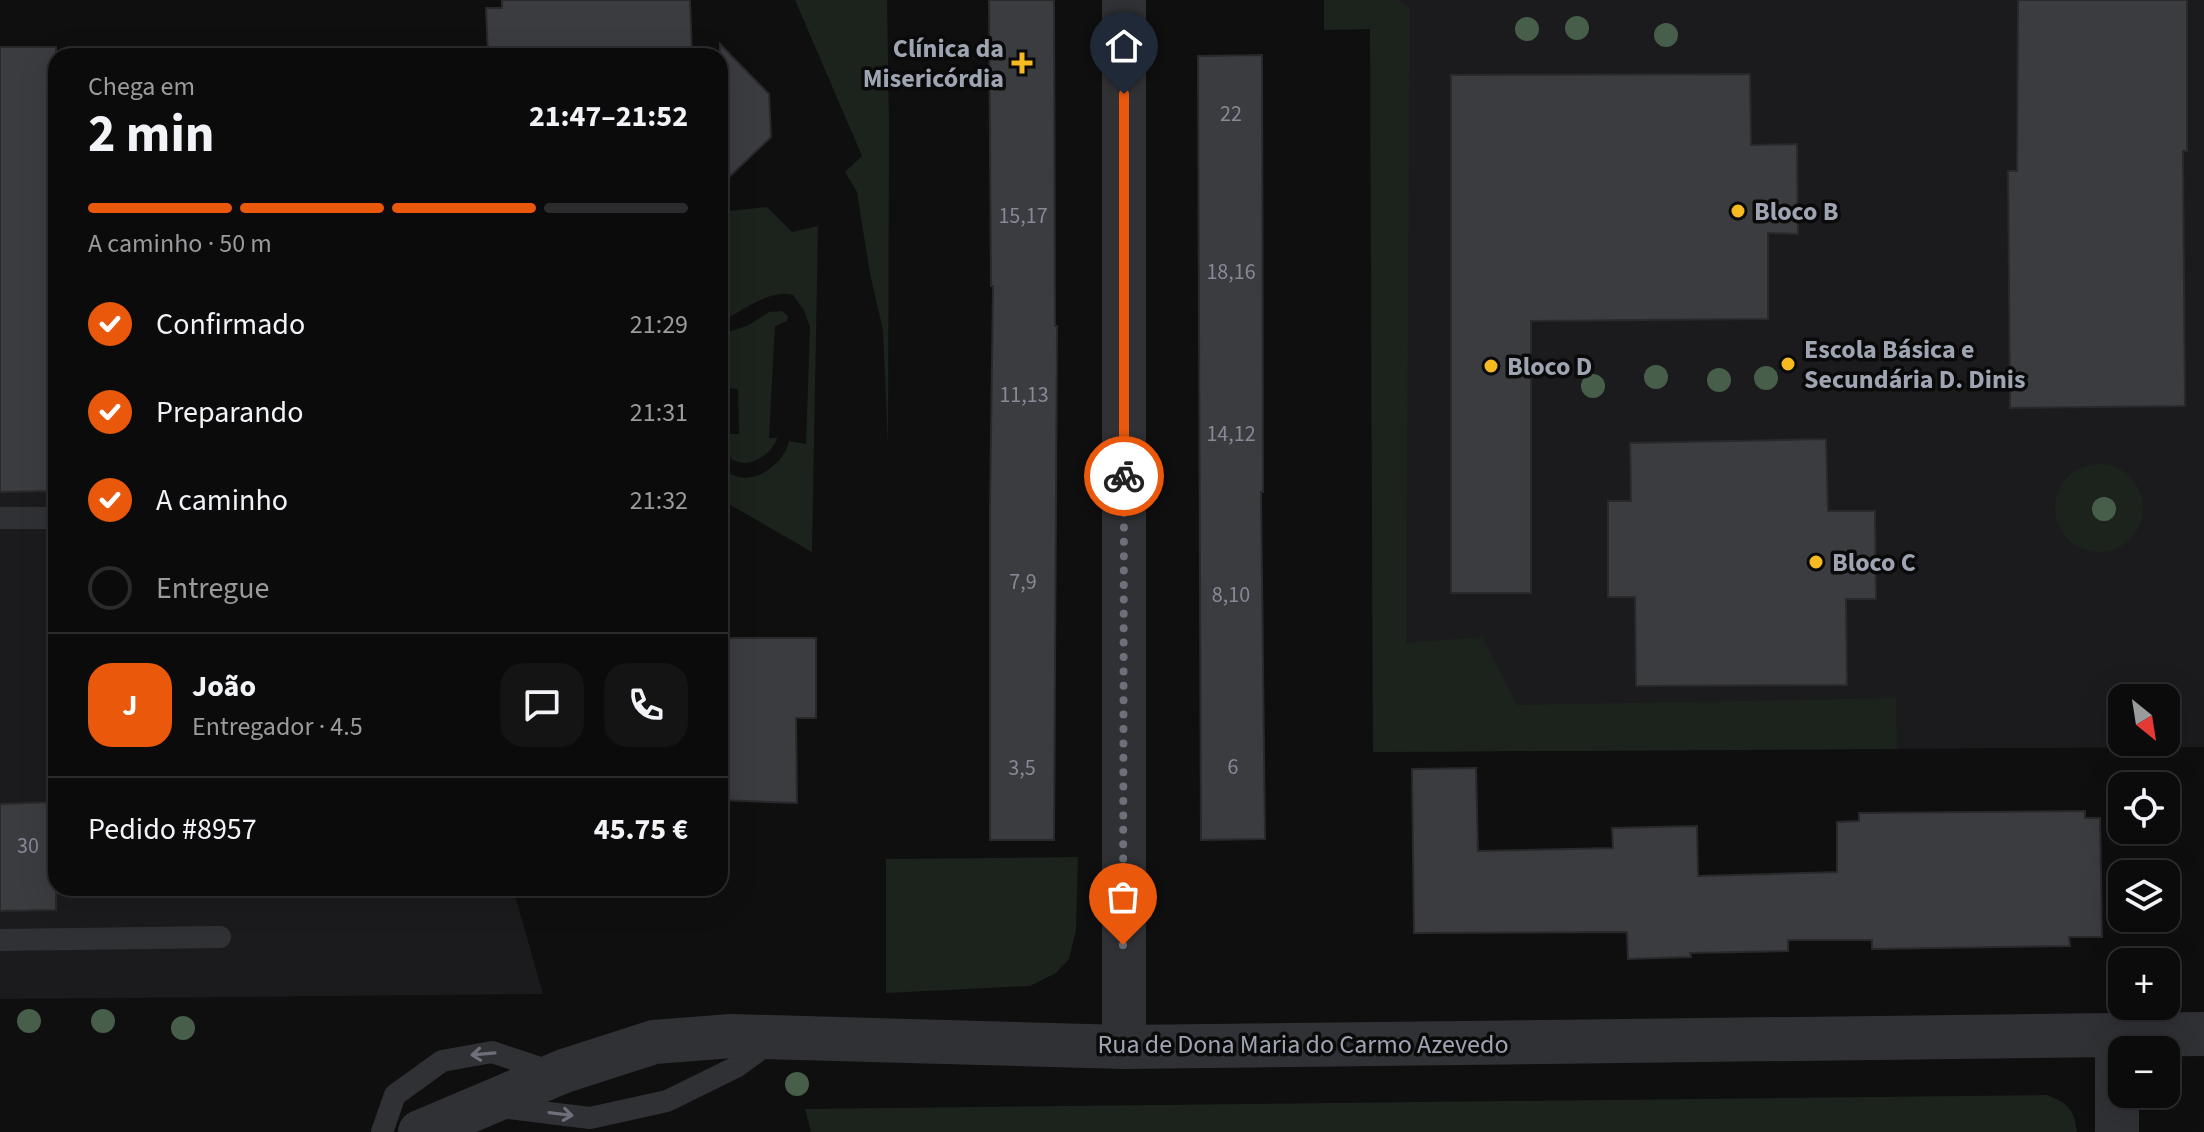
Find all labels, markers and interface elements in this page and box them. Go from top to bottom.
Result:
pin [1090,12,1158,94]
icon: home [1102,24,1146,68]
place label: Clínica da Misericórdia [863,30,1004,97]
marker: Clínica da Misericórdia [1011,52,1033,74]
text: Chega em [88,68,195,105]
text: 21:47–21:52 [529,95,688,138]
text: 2 min [88,98,215,172]
house number: 22 [1220,98,1242,130]
place label: Bloco B [1754,193,1838,230]
house number: 15,17 [998,200,1048,232]
marker: Bloco B [1729,202,1747,220]
text: A caminho · 50 m [88,225,272,262]
house number: 18,16 [1206,256,1256,288]
icon: check [88,302,132,346]
text: Confirmado [156,303,305,346]
text: 21:29 [630,306,688,343]
place label: Escola Básica e Secundária D. Dinis [1804,331,2026,398]
place label: Bloco D [1507,348,1592,385]
marker: Escola Básica e Secundária D. Dinis [1779,355,1797,373]
marker: Bloco D [1482,357,1500,375]
house number: 11,13 [999,379,1049,411]
icon: check [88,390,132,434]
text: Preparando [156,391,303,434]
text: 21:31 [630,394,688,431]
house number: 14,12 [1206,418,1256,450]
courier [1084,436,1164,516]
icon: bike [1102,454,1146,498]
icon: check [88,478,132,522]
text: A caminho [156,479,288,522]
text: 21:32 [630,482,688,519]
place label: Bloco C [1832,544,1916,581]
marker: Bloco C [1807,553,1825,571]
house number: 7,9 [1009,566,1037,598]
text: Entregue [156,567,269,610]
house number: 8,10 [1212,579,1250,611]
button: chat [500,663,584,747]
button: phone [604,663,688,747]
text: João [192,665,256,708]
text: J [122,684,138,727]
north arrow [2108,684,2180,756]
map controls [2108,684,2180,1108]
text: Entregador · 4.5 [192,708,363,745]
house number: 6 [1228,751,1239,783]
house number: 3,5 [1008,752,1036,784]
button: locate [2108,772,2180,844]
text: Pedido #8957 [88,808,257,851]
text: 45.75 € [594,808,688,851]
house number: 30 [17,830,39,862]
button: layers [2108,860,2180,932]
pin [1089,863,1157,945]
icon: bag [1101,875,1145,919]
button: + [2108,948,2180,1020]
street label: Rua de Dona Maria do Carmo Azevedo [1097,1026,1509,1063]
button: − [2108,1036,2180,1108]
one-way arrow [470,1047,497,1062]
one-way arrow [547,1107,574,1122]

